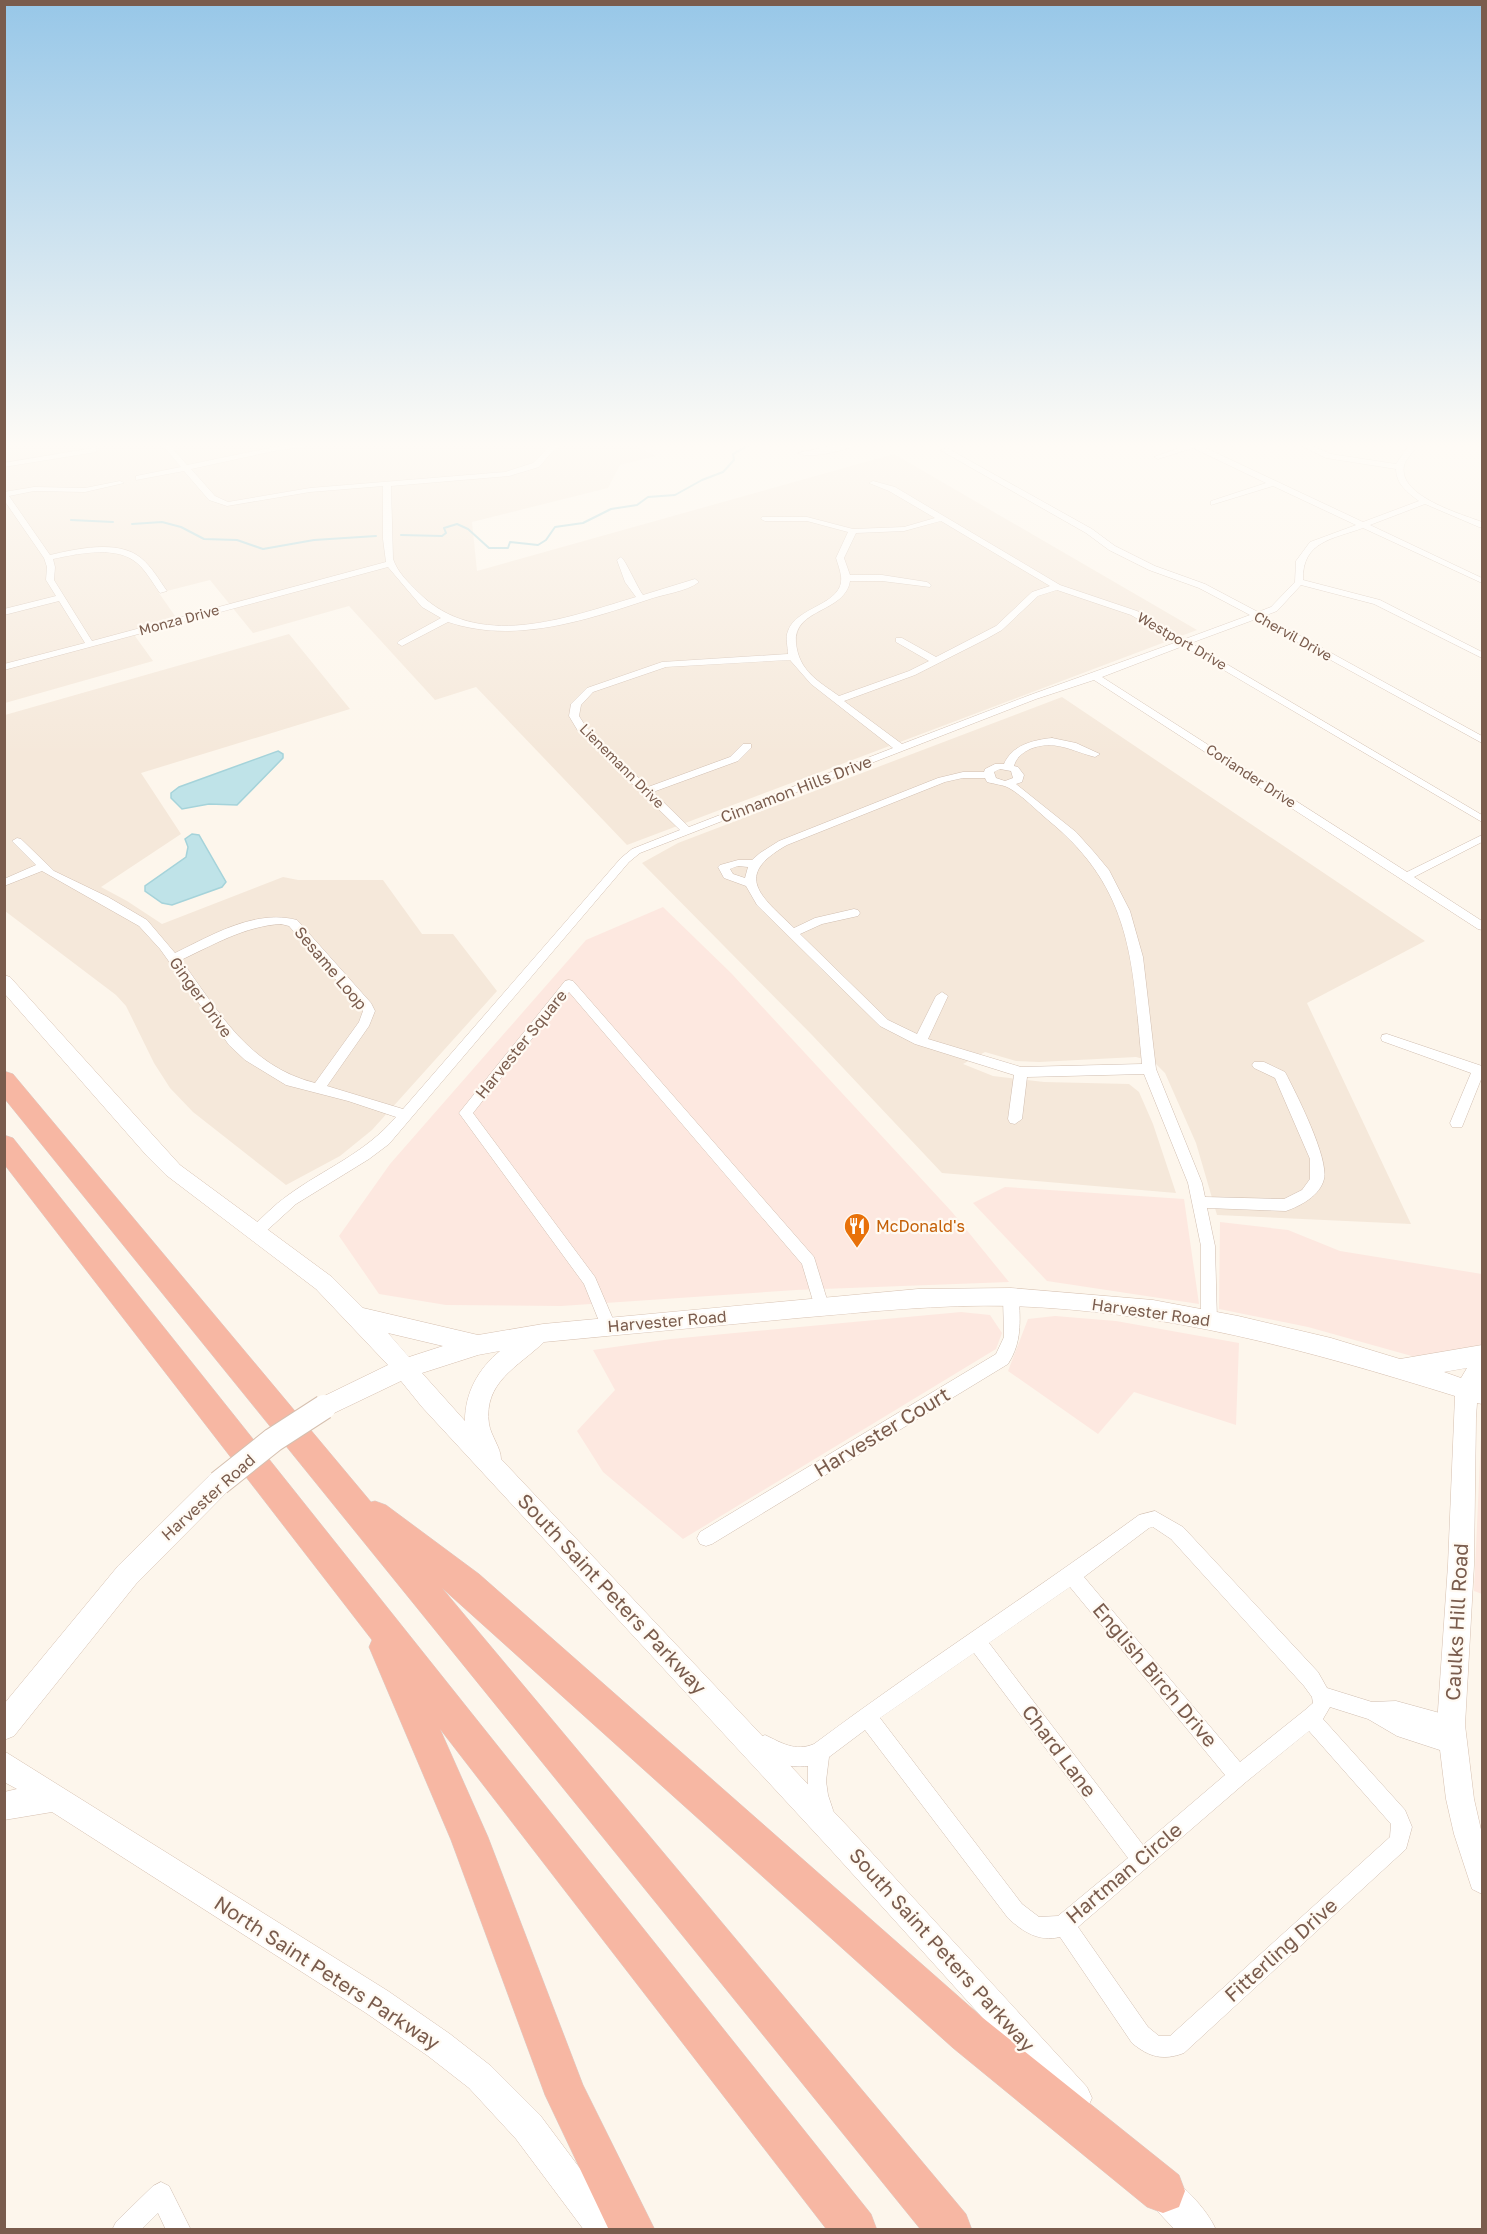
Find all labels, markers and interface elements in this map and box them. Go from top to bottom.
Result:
street label: Monza Drive [137,601,221,638]
street label: Chervil Drive [1251,607,1335,664]
street label: Westport Drive [1134,608,1230,673]
street label: Lienemann Drive [577,720,668,811]
street label: Coriander Drive [1203,740,1300,811]
street label: Cinnamon Hills Drive [718,751,874,827]
street label: Sesame Loop [290,922,372,1014]
street label: Ginger Drive [165,953,237,1041]
street label: Harvester Square [471,985,571,1103]
restaurant icon: McDonald's [842,1211,872,1249]
place label: McDonald's [876,1216,965,1236]
street label: Harvester Road [1090,1294,1212,1330]
street label: Harvester Road [607,1306,727,1336]
street label: Harvester Court [809,1381,954,1481]
street label: Harvester Road [157,1450,259,1544]
street label: South Saint Peters Parkway [513,1488,712,1699]
street label: Caulks Hill Road [1440,1543,1472,1701]
street label: English Birch Drive [1089,1597,1223,1751]
street label: Chard Lane [1017,1700,1102,1801]
street label: Hartman Circle [1060,1817,1186,1928]
street label: South Saint Peters Parkway [845,1843,1041,2056]
street label: North Saint Peters Parkway [210,1890,445,2054]
street label: Fitterling Drive [1219,1892,1342,2006]

